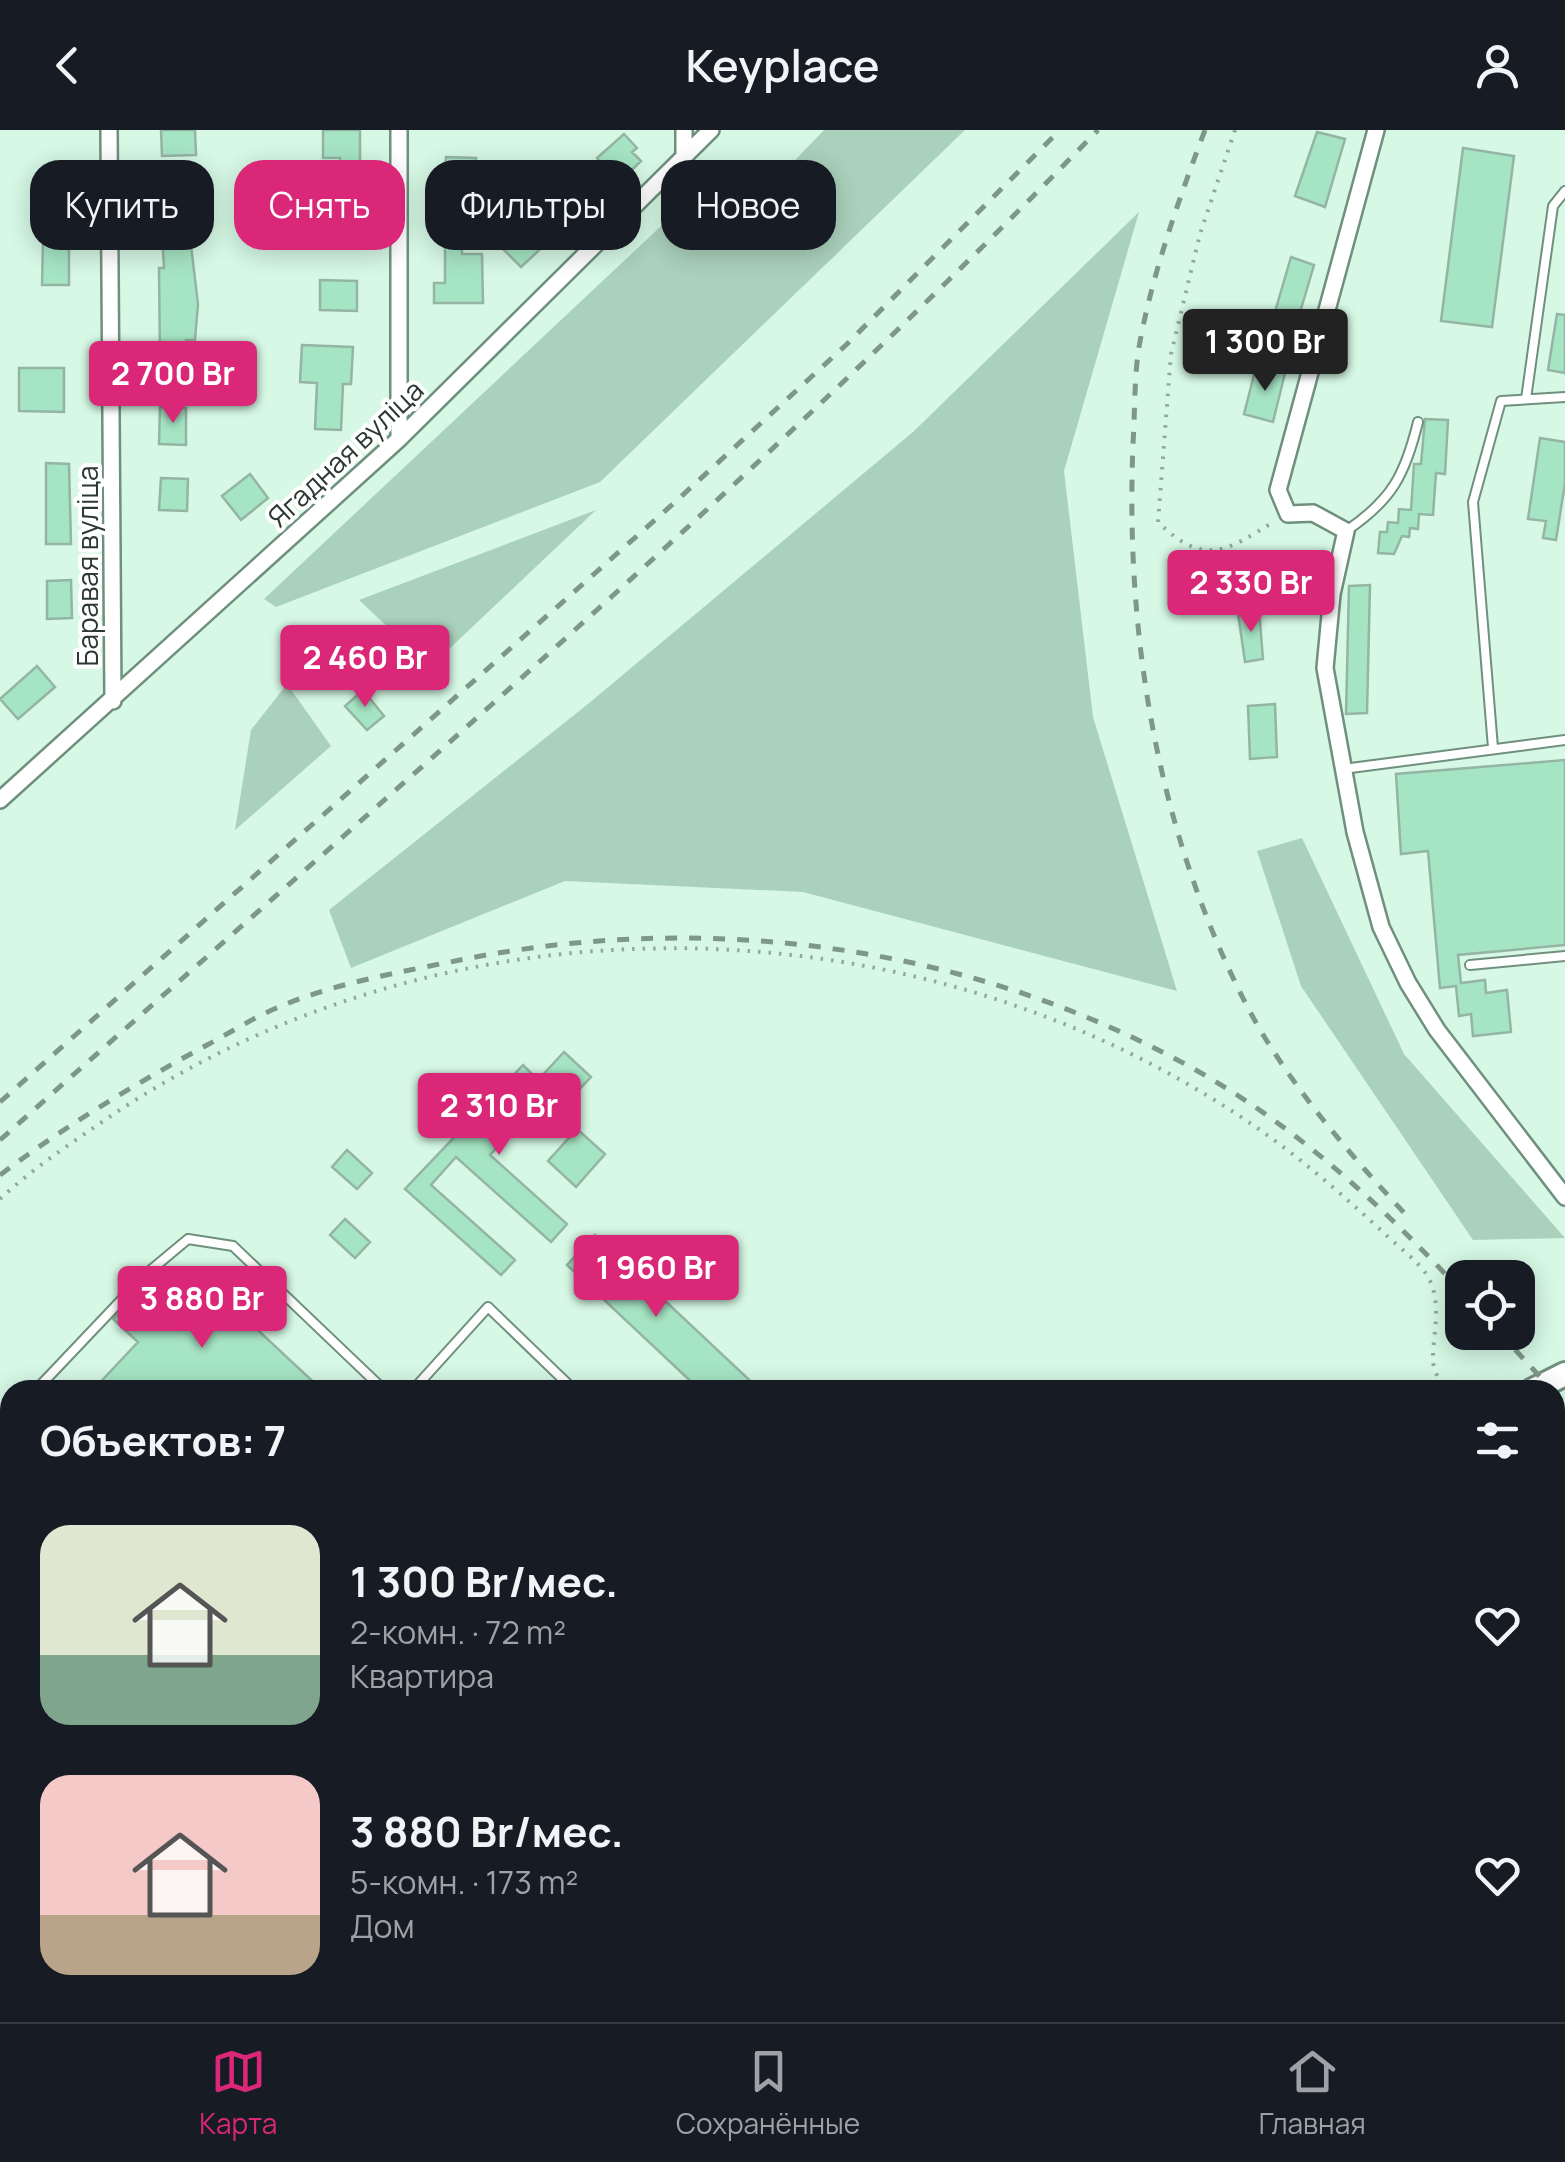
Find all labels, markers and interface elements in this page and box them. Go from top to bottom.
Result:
text: Keyplace [685,34,880,96]
icon: back [40,38,95,93]
icon: person [1470,38,1525,93]
chip: Купить [30,160,214,250]
chip: Снять [234,160,405,250]
chip: Фильтры [425,160,641,250]
chip: Новое [661,160,836,250]
pin: 1 300 Br [1162,309,1368,394]
text: 1 300 Br [1205,319,1325,363]
pin: 2 700 Br [70,341,276,426]
text: 2 700 Br [111,351,235,395]
street label: Ягадная вуліца [259,371,431,535]
street label: Баравая вуліца [68,466,106,666]
pin: 2 330 Br [1148,550,1354,635]
text: 2 330 Br [1189,560,1313,604]
pin: 2 460 Br [262,625,468,710]
text: 2 460 Br [302,635,428,679]
pin: 2 310 Br [396,1073,602,1158]
text: 2 310 Br [440,1083,558,1127]
pin: 1 960 Br [553,1235,759,1320]
text: 1 960 Br [596,1245,716,1289]
map controls [1445,1260,1535,1350]
button: locate [1445,1260,1535,1350]
pin: 3 880 Br [99,1266,305,1351]
text: 3 880 Br [140,1276,264,1320]
text: Объектов: 7 [40,1411,286,1469]
icon: filters [1470,1413,1525,1468]
text: 1 300 Br/мес. [350,1552,618,1610]
icon: home [120,1565,240,1685]
icon: heart [1470,1598,1525,1653]
text: 2-комн. · 72 m² [350,1610,566,1654]
text: Квартира [350,1654,494,1698]
text: 3 880 Br/мес. [350,1802,624,1860]
icon: home [120,1815,240,1935]
icon: heart [1470,1848,1525,1903]
text: 5-комн. · 173 m² [350,1860,578,1904]
text: Дом [350,1904,415,1948]
tab: Карта [199,2044,277,2142]
tab: Сохранённые [676,2044,860,2142]
tab: Главная [1259,2044,1366,2142]

